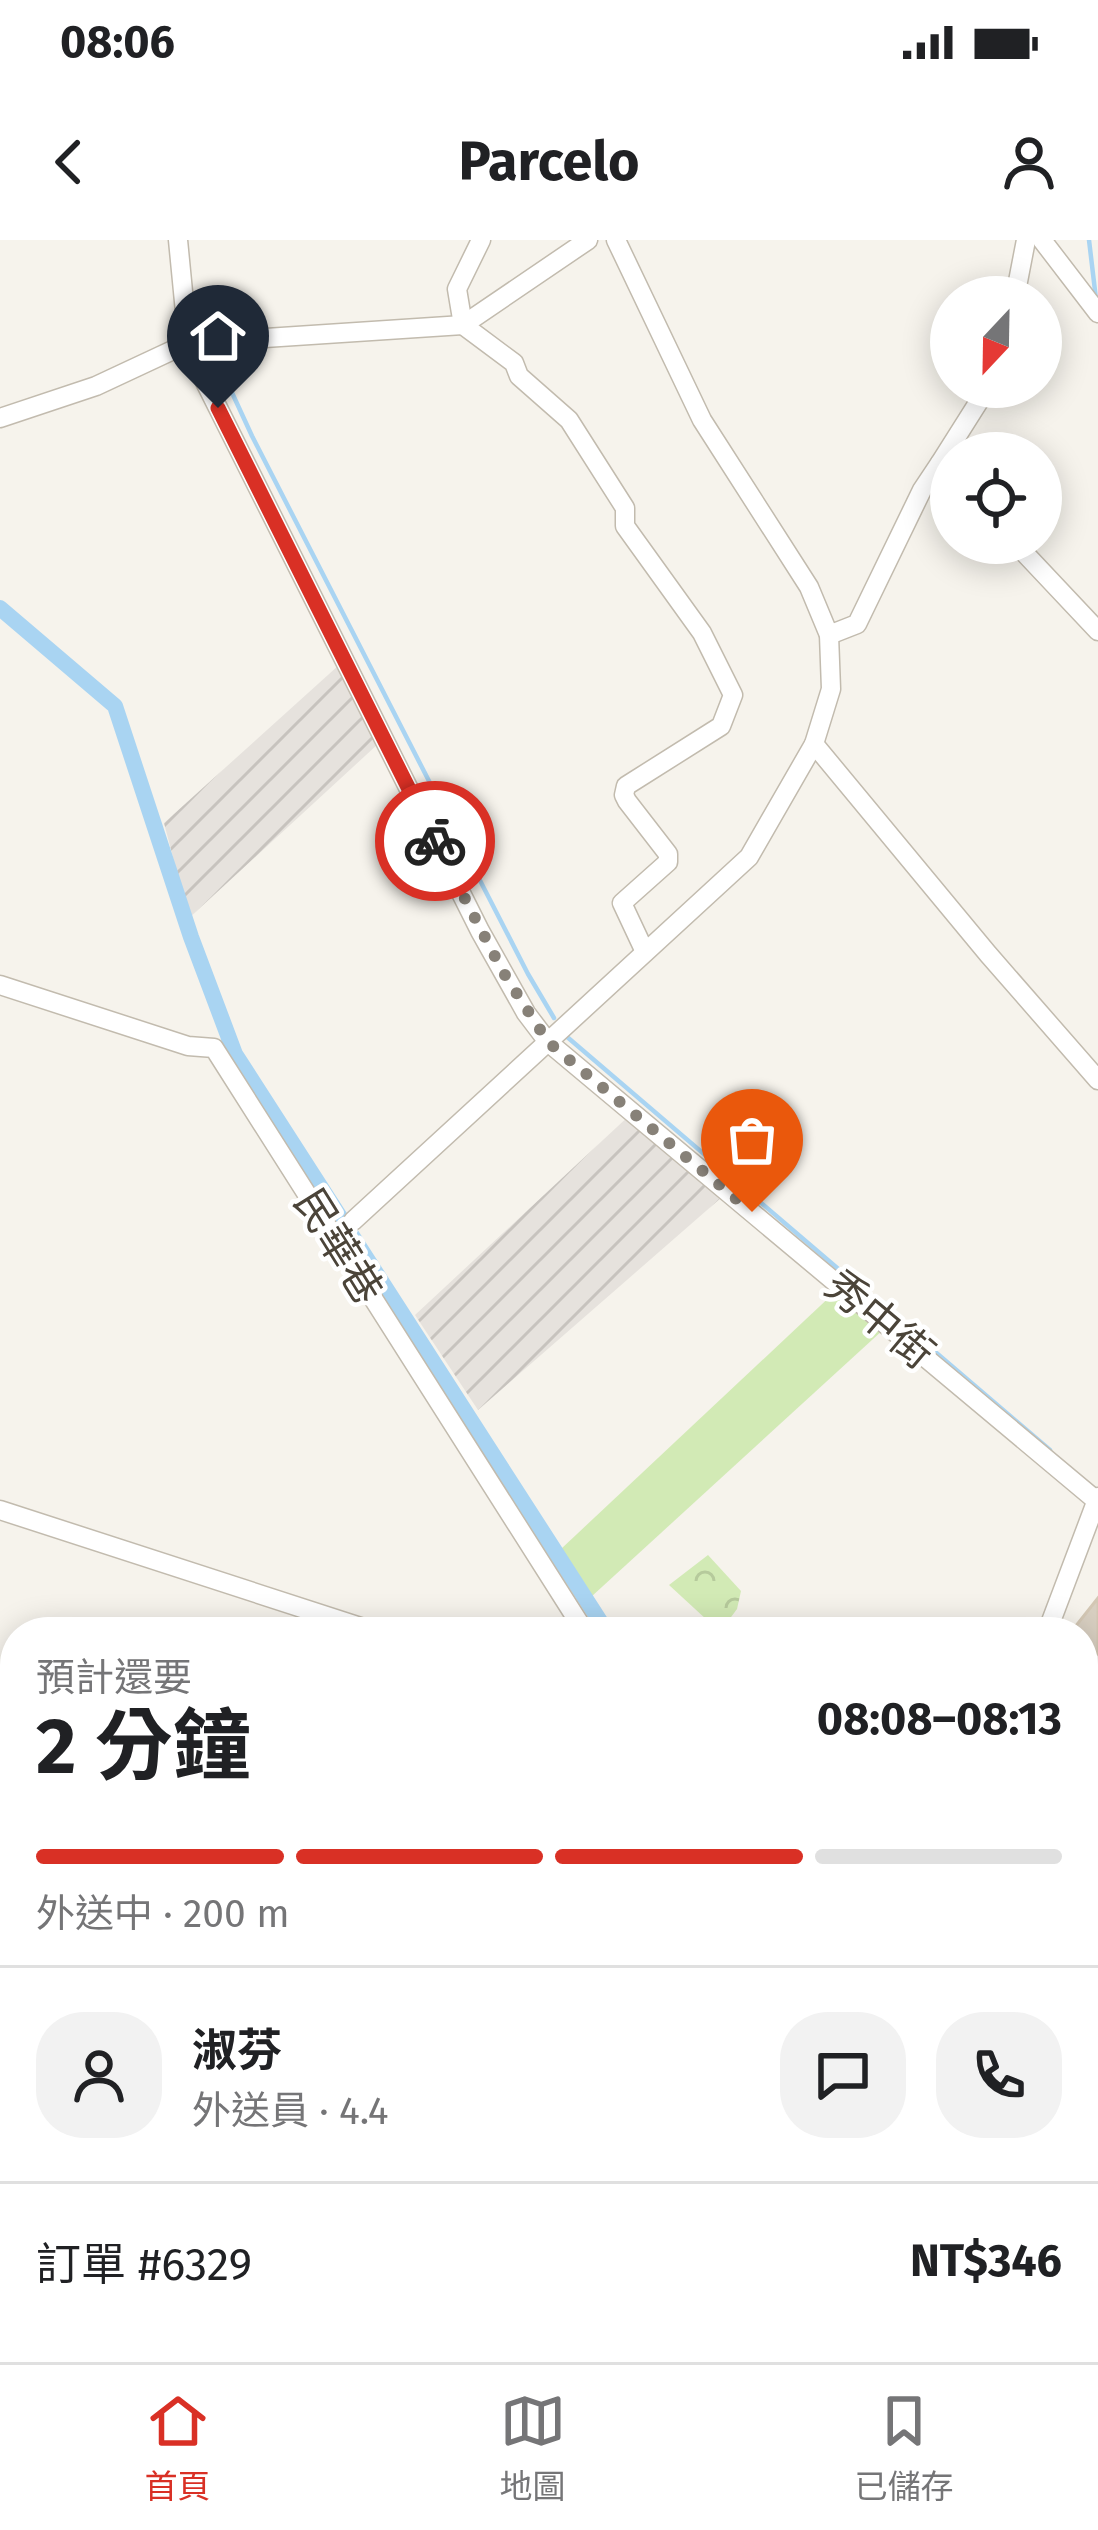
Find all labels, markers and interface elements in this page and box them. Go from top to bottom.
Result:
text: 08:06 [60,15,175,69]
icon: back [36,129,102,195]
icon: person [996,129,1062,195]
text: Parcelo [458,130,640,194]
north arrow [930,276,1062,408]
map controls [930,276,1062,564]
pin [167,285,269,408]
icon: home [185,303,251,369]
button: locate [930,432,1062,564]
courier [375,781,495,901]
icon: bike [402,808,468,874]
pin [701,1089,803,1212]
icon: bag [719,1107,785,1173]
street label: 民華巷 [284,1180,393,1313]
street label: 秀中街 [815,1260,944,1379]
text: 預計還要 [36,1655,192,1701]
text: 08:08–08:13 [817,1692,1062,1746]
text: 2 分鐘 [36,1700,251,1794]
text: 外送中 · 200 m [36,1891,290,1937]
button: person [36,2012,162,2138]
button: chat [780,2012,906,2138]
button: phone [936,2012,1062,2138]
text: 淑芬 [192,2024,282,2078]
text: 外送員 · 4.4 [192,2088,389,2134]
text: NT$346 [910,2234,1062,2288]
text: 訂單 #6329 [36,2238,252,2292]
tab: 首頁 [145,2388,211,2508]
tab: 地圖 [500,2388,566,2508]
tab: 已儲存 [855,2388,954,2508]

